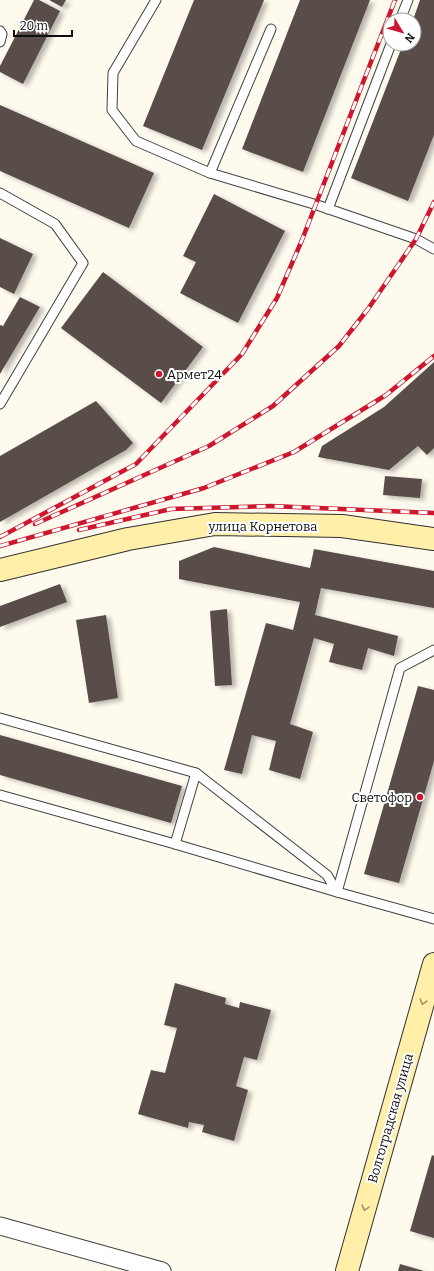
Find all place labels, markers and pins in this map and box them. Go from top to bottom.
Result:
place label: Армет24 [167,367,222,382]
marker: Армет24 [154,369,164,379]
place label: Светофор [351,790,412,805]
marker: Светофор [415,792,425,802]

